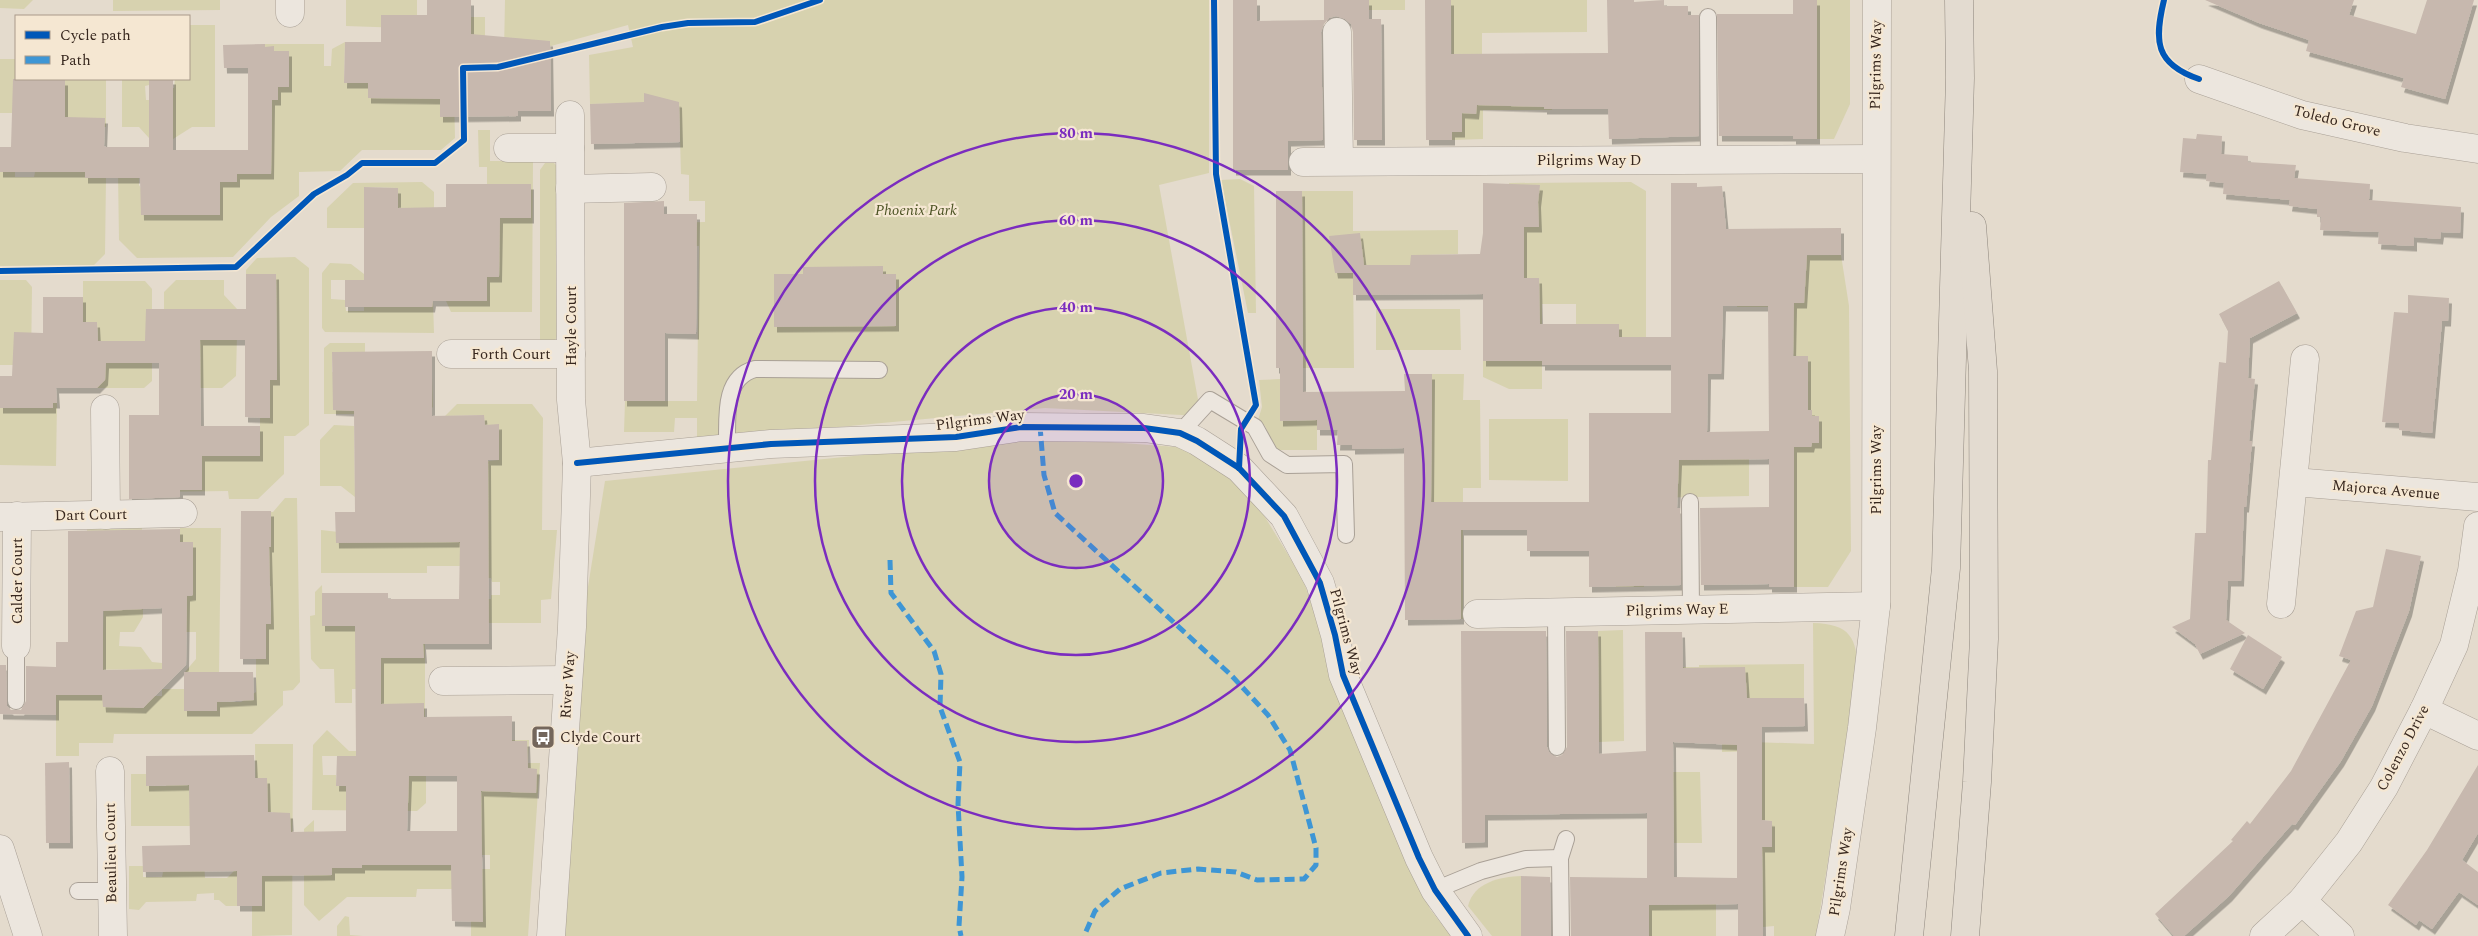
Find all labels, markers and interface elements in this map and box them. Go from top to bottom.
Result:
legend [15,15,190,80]
street label: Pilgrims Way [1864,19,1888,110]
text: Cycle path [60,24,131,47]
text: Path [60,49,91,72]
street label: Toledo Grove [2291,99,2383,143]
text: 80 m [1059,122,1094,145]
street label: Pilgrims Way D [1537,149,1641,172]
park label: Phoenix Park [875,199,957,222]
text: 60 m [1059,209,1094,232]
street label: Hayle Court [560,286,583,366]
text: 40 m [1059,296,1094,319]
street label: Forth Court [471,343,551,366]
text: 20 m [1059,383,1094,406]
street label: Pilgrims Way [934,403,1027,437]
street label: Pilgrims Way [1865,425,1888,515]
centre of rings [1067,472,1085,490]
street label: Majorca Avenue [2331,474,2441,506]
street label: Dart Court [54,503,128,527]
street label: Calder Court [6,538,29,624]
street label: Pilgrims Way [1323,586,1369,679]
street label: Pilgrims Way E [1625,598,1729,622]
street label: River Way [554,650,582,720]
street label: Colenzo Drive [2371,701,2435,795]
bus stop icon: Clyde Court [530,724,556,750]
place label: Clyde Court [560,726,641,749]
street label: Beaulieu Court [99,803,123,903]
street label: Pilgrims Way [1823,825,1859,918]

